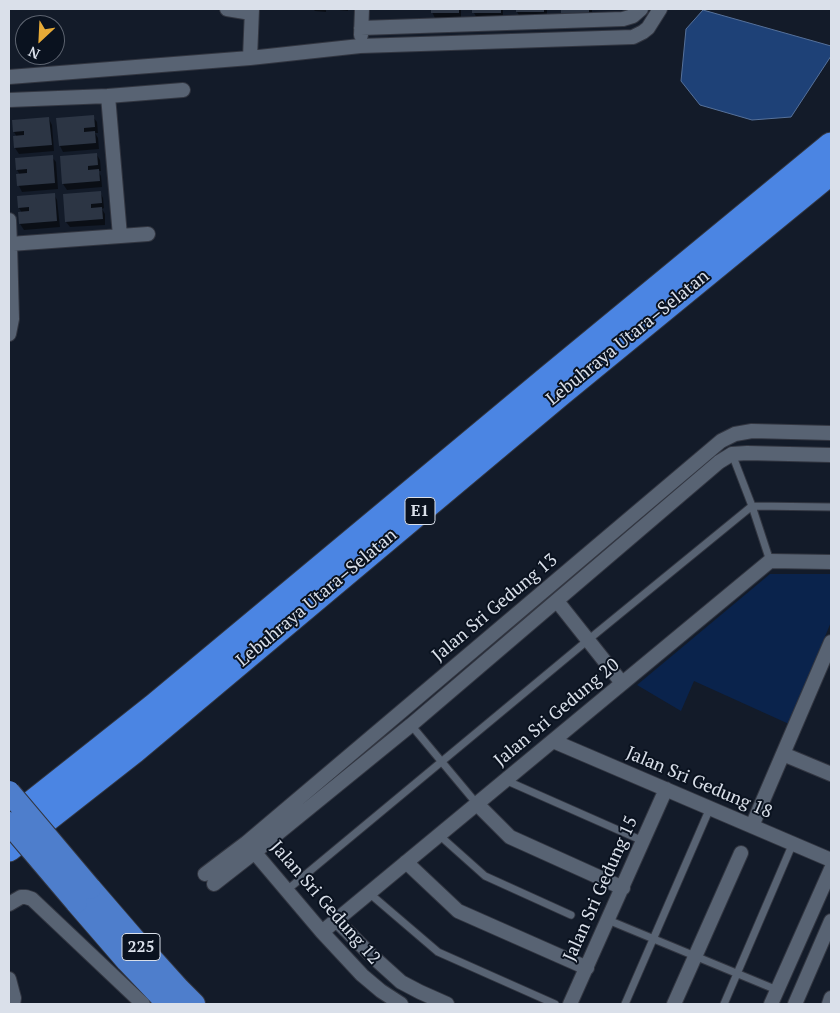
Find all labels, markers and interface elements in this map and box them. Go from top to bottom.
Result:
north arrow [15,15,65,65]
text: N [25,42,43,64]
street label: Lebuhraya Utara–Selatan [542,266,714,410]
road number: E1 [405,498,435,524]
street label: Lebuhraya Utara–Selatan [232,524,402,672]
street label: Jalan Sri Gedung 13 [428,549,562,667]
street label: Jalan Sri Gedung 20 [490,654,624,772]
street label: Jalan Sri Gedung 18 [623,742,775,824]
street label: Jalan Sri Gedung 15 [559,813,643,965]
street label: Jalan Sri Gedung 12 [265,837,385,969]
road number: 225 [122,934,160,960]

